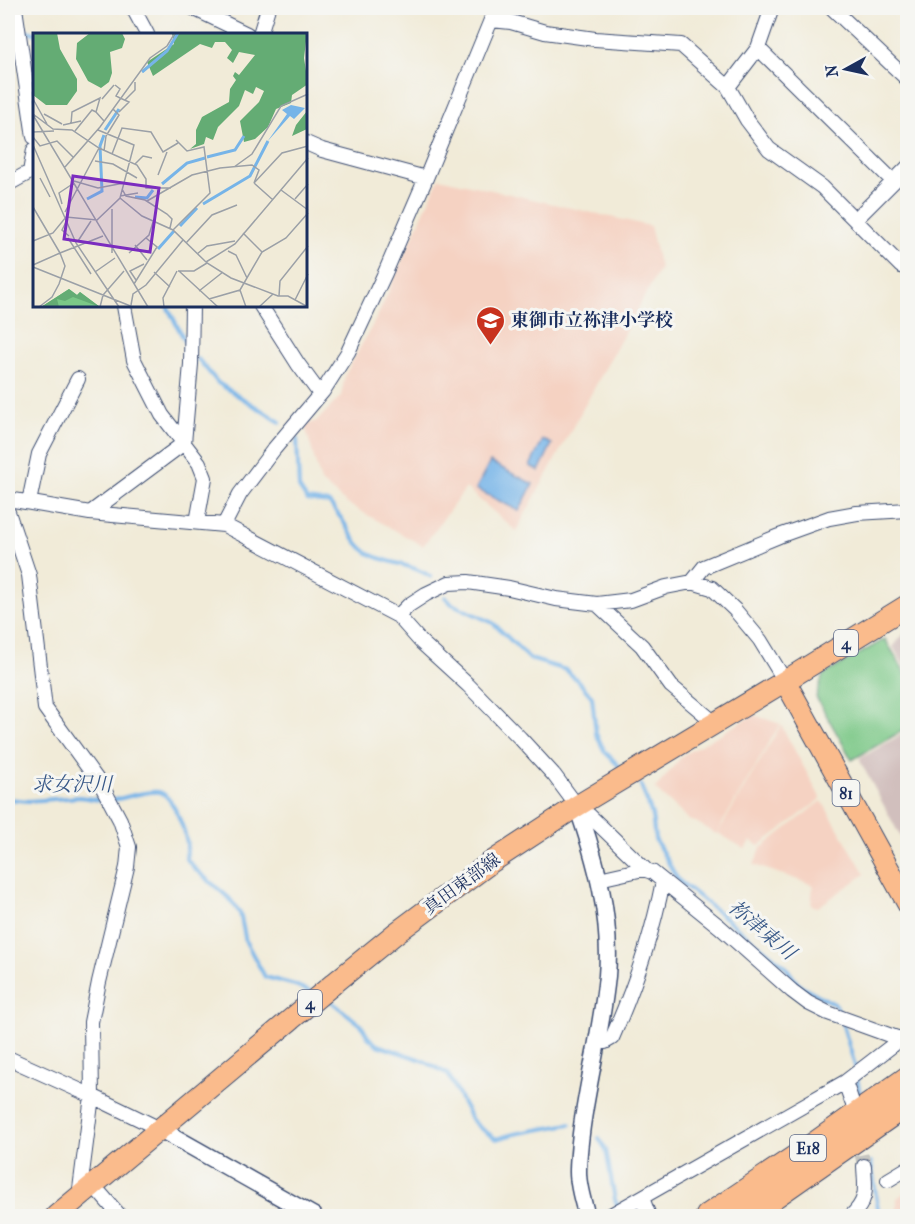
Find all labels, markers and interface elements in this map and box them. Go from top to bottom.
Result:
inset map [33,33,308,308]
north arrow [816,39,876,99]
text: N [821,63,842,78]
school or university icon: 東御市立祢津小学校 [474,304,506,346]
place label: 東御市立祢津小学校 [511,310,673,331]
road number: 4 [834,630,858,656]
water label: 求女沢川 [32,773,114,796]
road number: 81 [832,780,860,806]
street label: 真田東部線 [419,849,505,919]
water label: 祢津東川 [724,895,802,966]
road number: 4 [298,990,322,1016]
road number: E18 [790,1135,826,1161]

